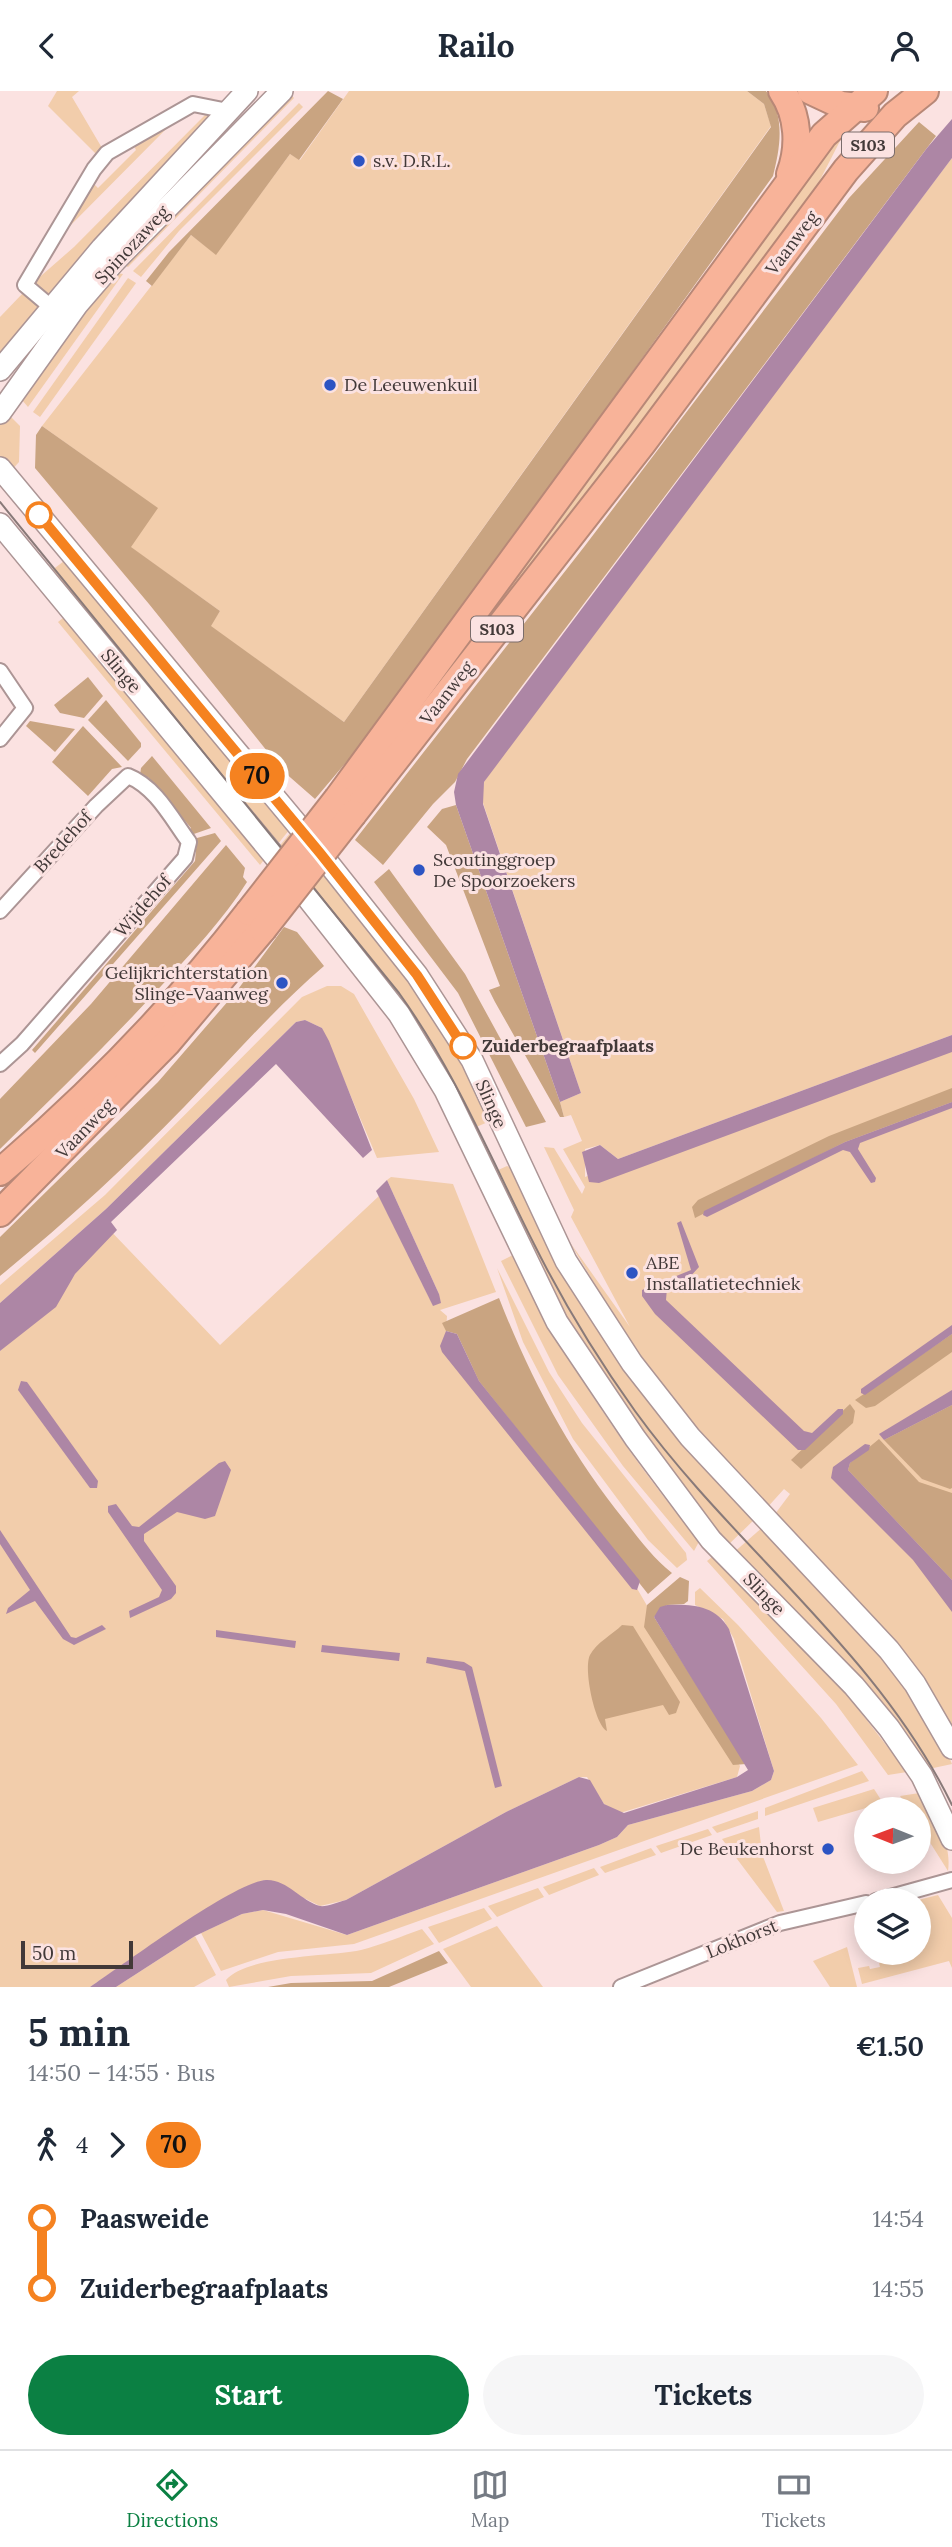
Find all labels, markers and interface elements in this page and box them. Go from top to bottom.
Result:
text: Railo [437,25,515,66]
icon: back [28,27,66,65]
icon: person [886,27,924,65]
road number: S103 [842,133,894,157]
place label: s.v. D.R.L. [373,149,451,172]
marker: s.v. D.R.L. [351,153,367,169]
street label: Spinozaweg [89,200,175,289]
street label: Vaanweg [759,205,824,280]
place label: De Leeuwenkuil [344,373,478,396]
marker: De Leeuwenkuil [322,377,338,393]
unlabelled marker [26,502,52,528]
road number: S103 [471,617,523,642]
street label: Slinge [96,644,147,698]
street label: Vaanweg [414,655,479,730]
line badge: 70 [226,753,288,799]
text: 70 [244,760,270,791]
street label: Bredehof [29,804,98,878]
place label: Scoutinggroep De Spoorzoekers [433,848,575,892]
marker: Scoutinggroep De Spoorzoekers [411,862,427,878]
street label: Wijdehof [109,868,177,942]
place label: Gelijkrichterstation Slinge-Vaanweg [105,961,269,1005]
marker: Gelijkrichterstation Slinge-Vaanweg [274,975,290,991]
marker: Zuiderbegraafplaats [450,1033,476,1059]
place label: Zuiderbegraafplaats [482,1034,654,1057]
street label: Slinge [471,1076,512,1132]
street label: Vaanweg [50,1093,119,1164]
place label: ABE Installatietechniek [645,1251,801,1295]
marker: ABE Installatietechniek [624,1265,640,1281]
street label: Slinge [738,1567,790,1620]
north arrow [854,1797,931,1874]
map controls [854,1797,931,1965]
place label: De Beukenhorst [680,1837,814,1860]
marker: De Beukenhorst [820,1841,836,1857]
button: layers [854,1888,931,1965]
street label: Lokhorst [703,1914,781,1963]
scale bar [21,1938,133,1970]
text: 50 m [32,1941,76,1965]
text: 5 min [28,2008,130,2056]
text: €1.50 [856,2030,924,2063]
text: 14:50 – 14:55 · Bus [28,2058,215,2087]
icon: walk [28,2126,66,2164]
icon: forward [98,2126,136,2164]
text: 70 [160,2129,187,2160]
text: 4 [76,2130,88,2159]
text: Paasweide [80,2202,209,2235]
text: 14:54 [872,2204,924,2233]
text: Zuiderbegraafplaats [80,2272,328,2305]
text: 14:55 [872,2274,924,2303]
button: Start [28,2355,469,2435]
button: Tickets [483,2355,924,2435]
tab: Directions [126,2466,218,2532]
tab: Map [471,2466,509,2532]
tab: Tickets [762,2466,826,2532]

